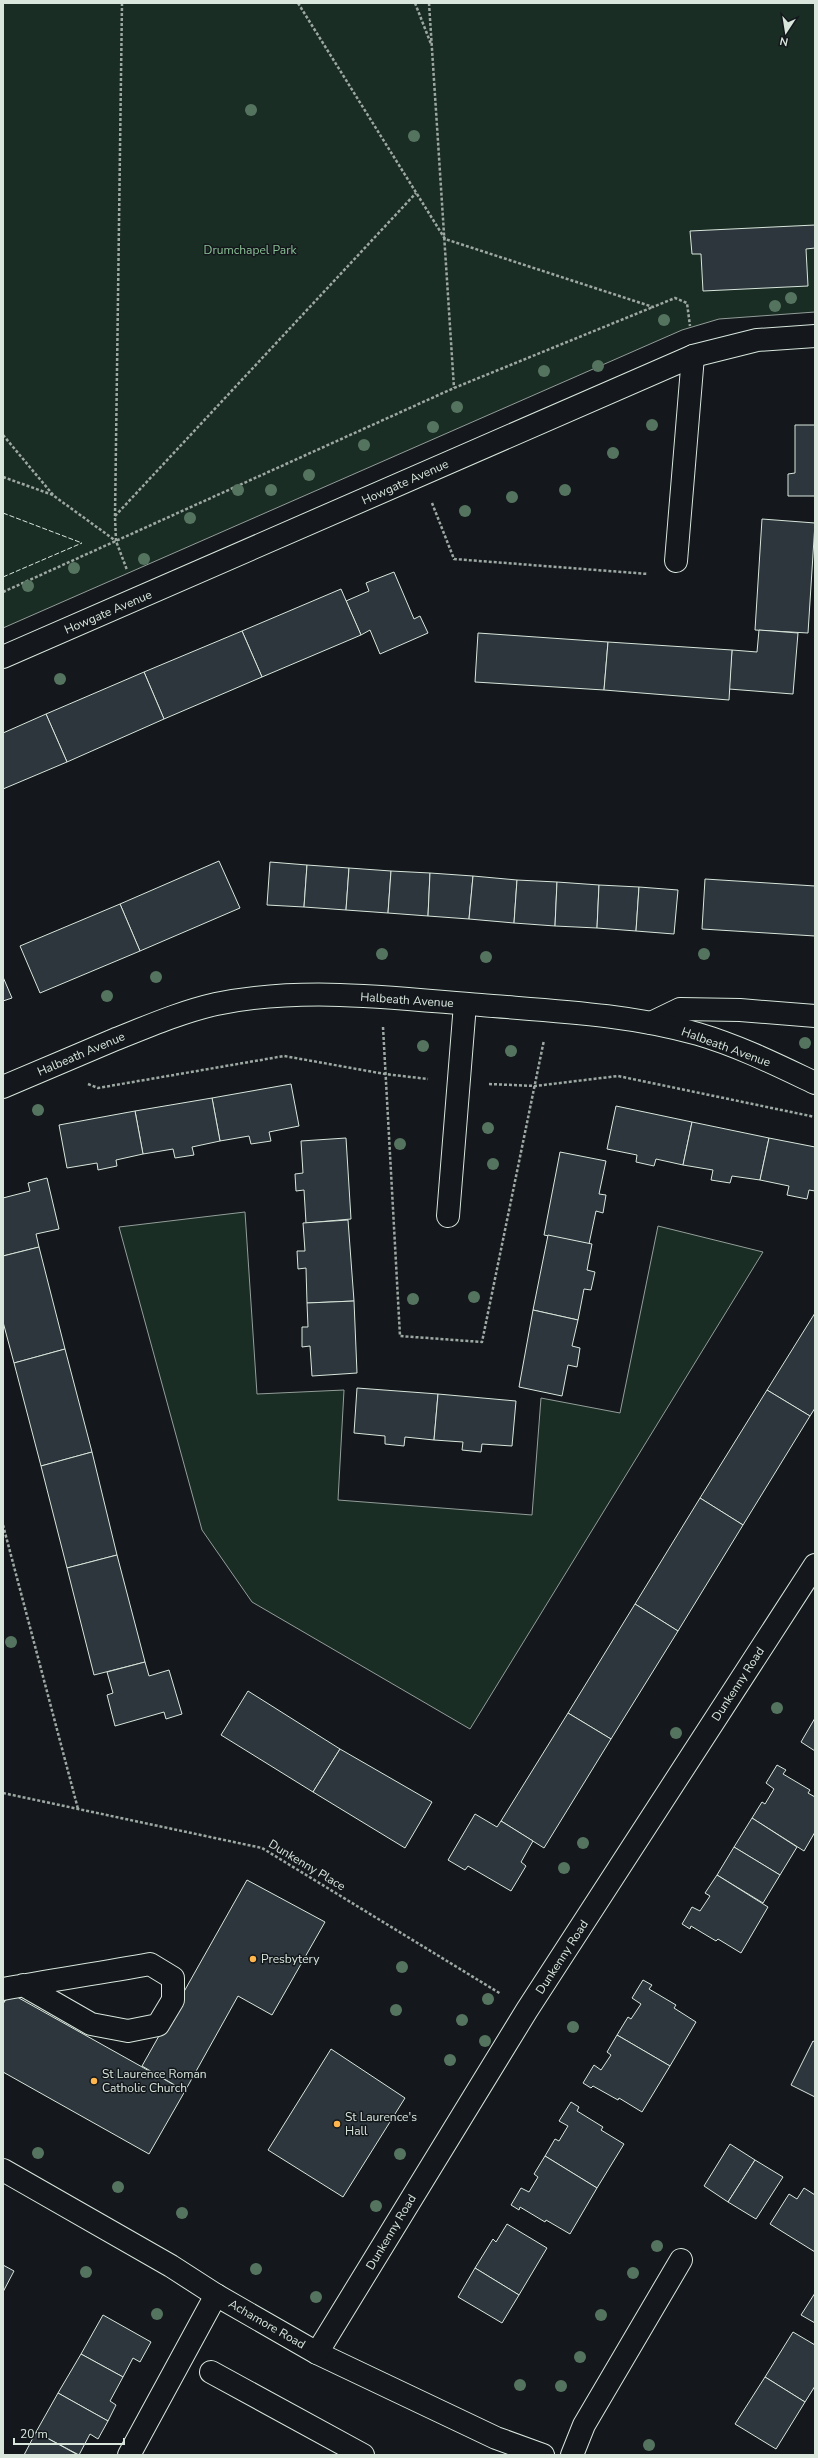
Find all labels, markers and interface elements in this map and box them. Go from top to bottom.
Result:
north arrow [766,12,806,52]
text: N [778,33,790,49]
park label: Drumchapel Park [204,242,297,258]
street label: Howgate Avenue [359,456,451,508]
street label: Howgate Avenue [62,586,154,638]
street label: Halbeath Avenue [360,989,454,1011]
street label: Halbeath Avenue [679,1023,773,1071]
street label: Halbeath Avenue [35,1028,127,1080]
street label: Dunkenny Road [708,1644,768,1724]
street label: Dunkenny Place [266,1836,348,1894]
street label: Dunkenny Road [532,1917,592,1997]
place label: Presbytery [261,1951,320,1967]
marker: Presbytery [248,1954,258,1964]
place label: St Laurence Roman Catholic Church [102,2066,207,2096]
marker: St Laurence Roman Catholic Church [89,2076,99,2086]
place label: St Laurence's Hall [345,2109,417,2139]
marker: St Laurence's Hall [332,2119,342,2129]
street label: Dunkenny Road [362,2191,420,2273]
street label: Achamore Road [226,2296,308,2352]
scale bar [14,2420,124,2446]
text: 20 m [20,2426,48,2442]

